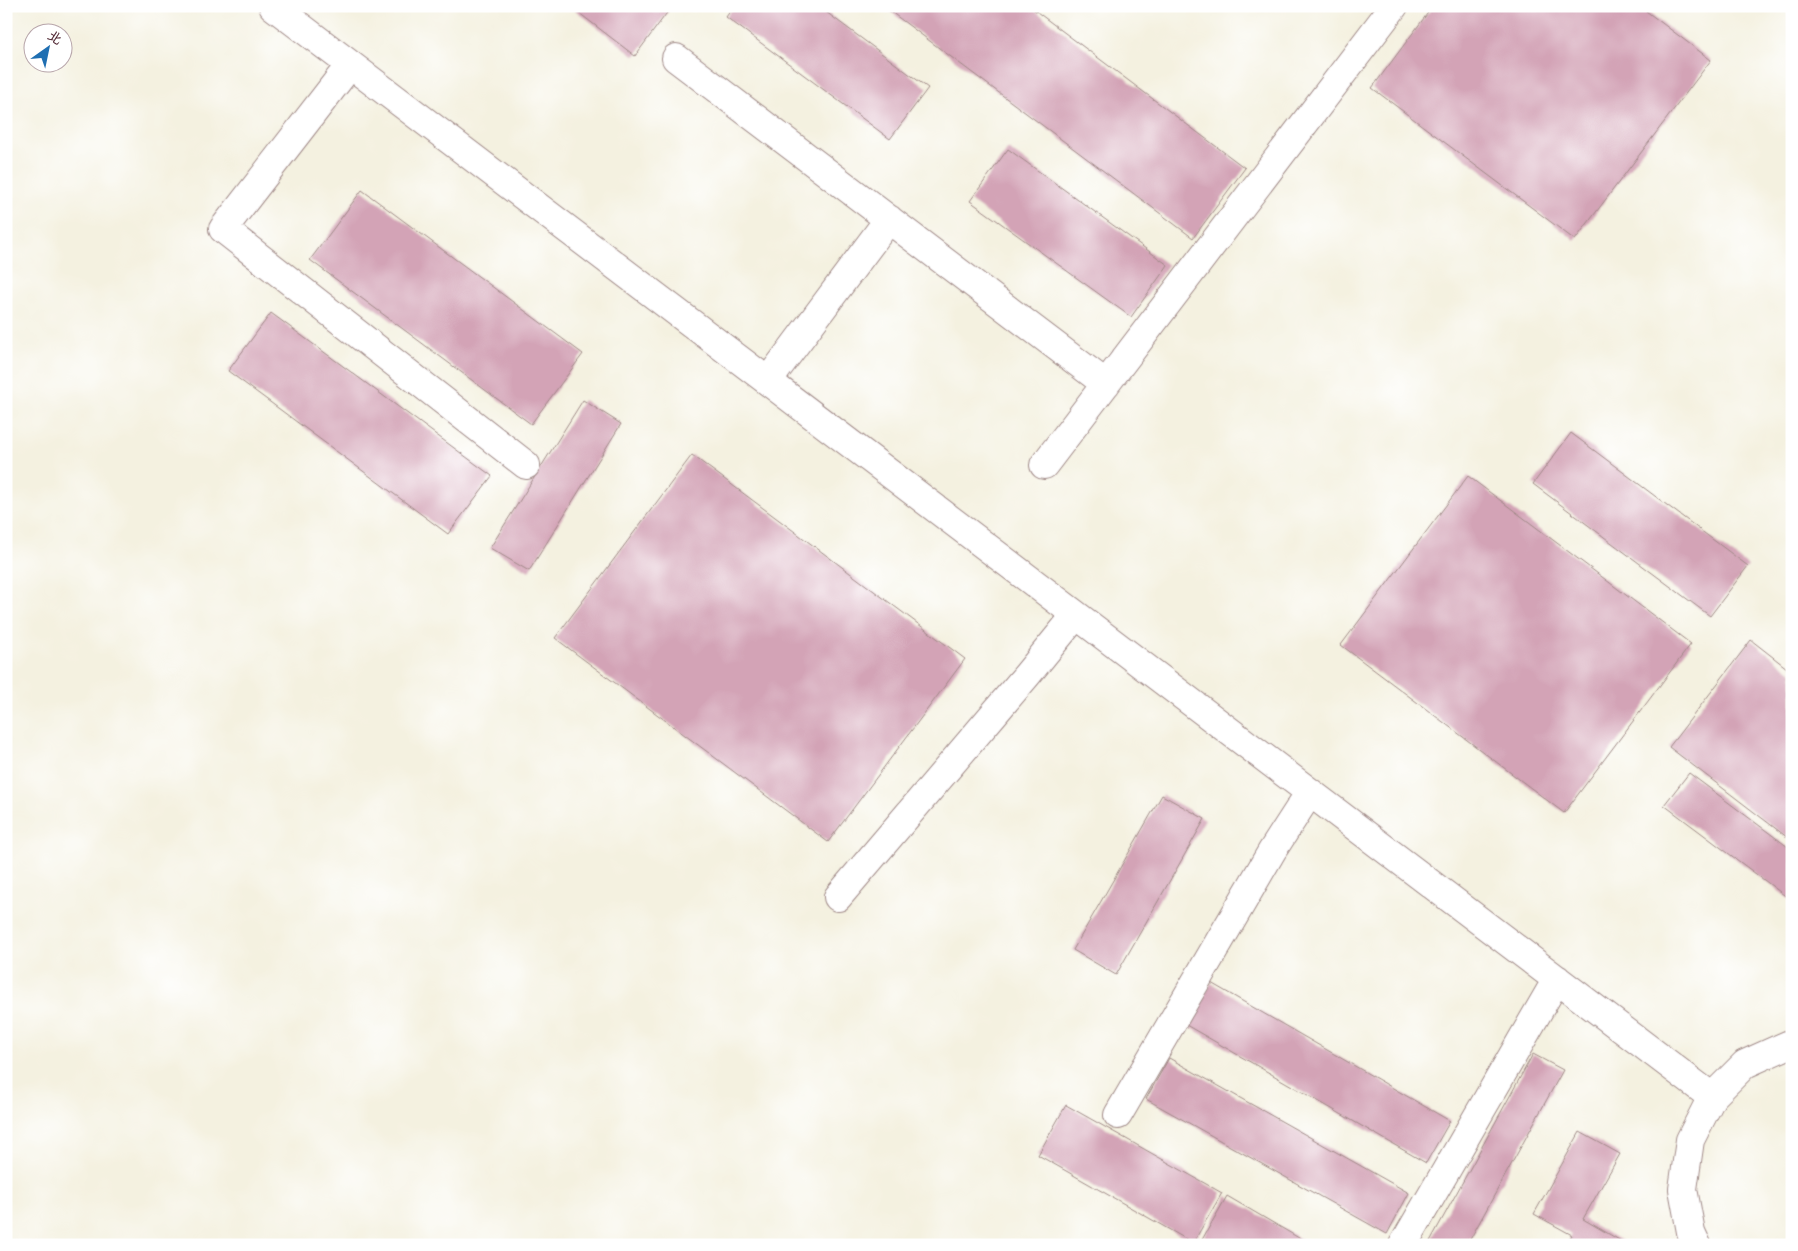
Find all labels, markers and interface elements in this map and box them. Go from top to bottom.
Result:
north arrow [22,22,72,72]
text: 北 [44,27,65,48]

